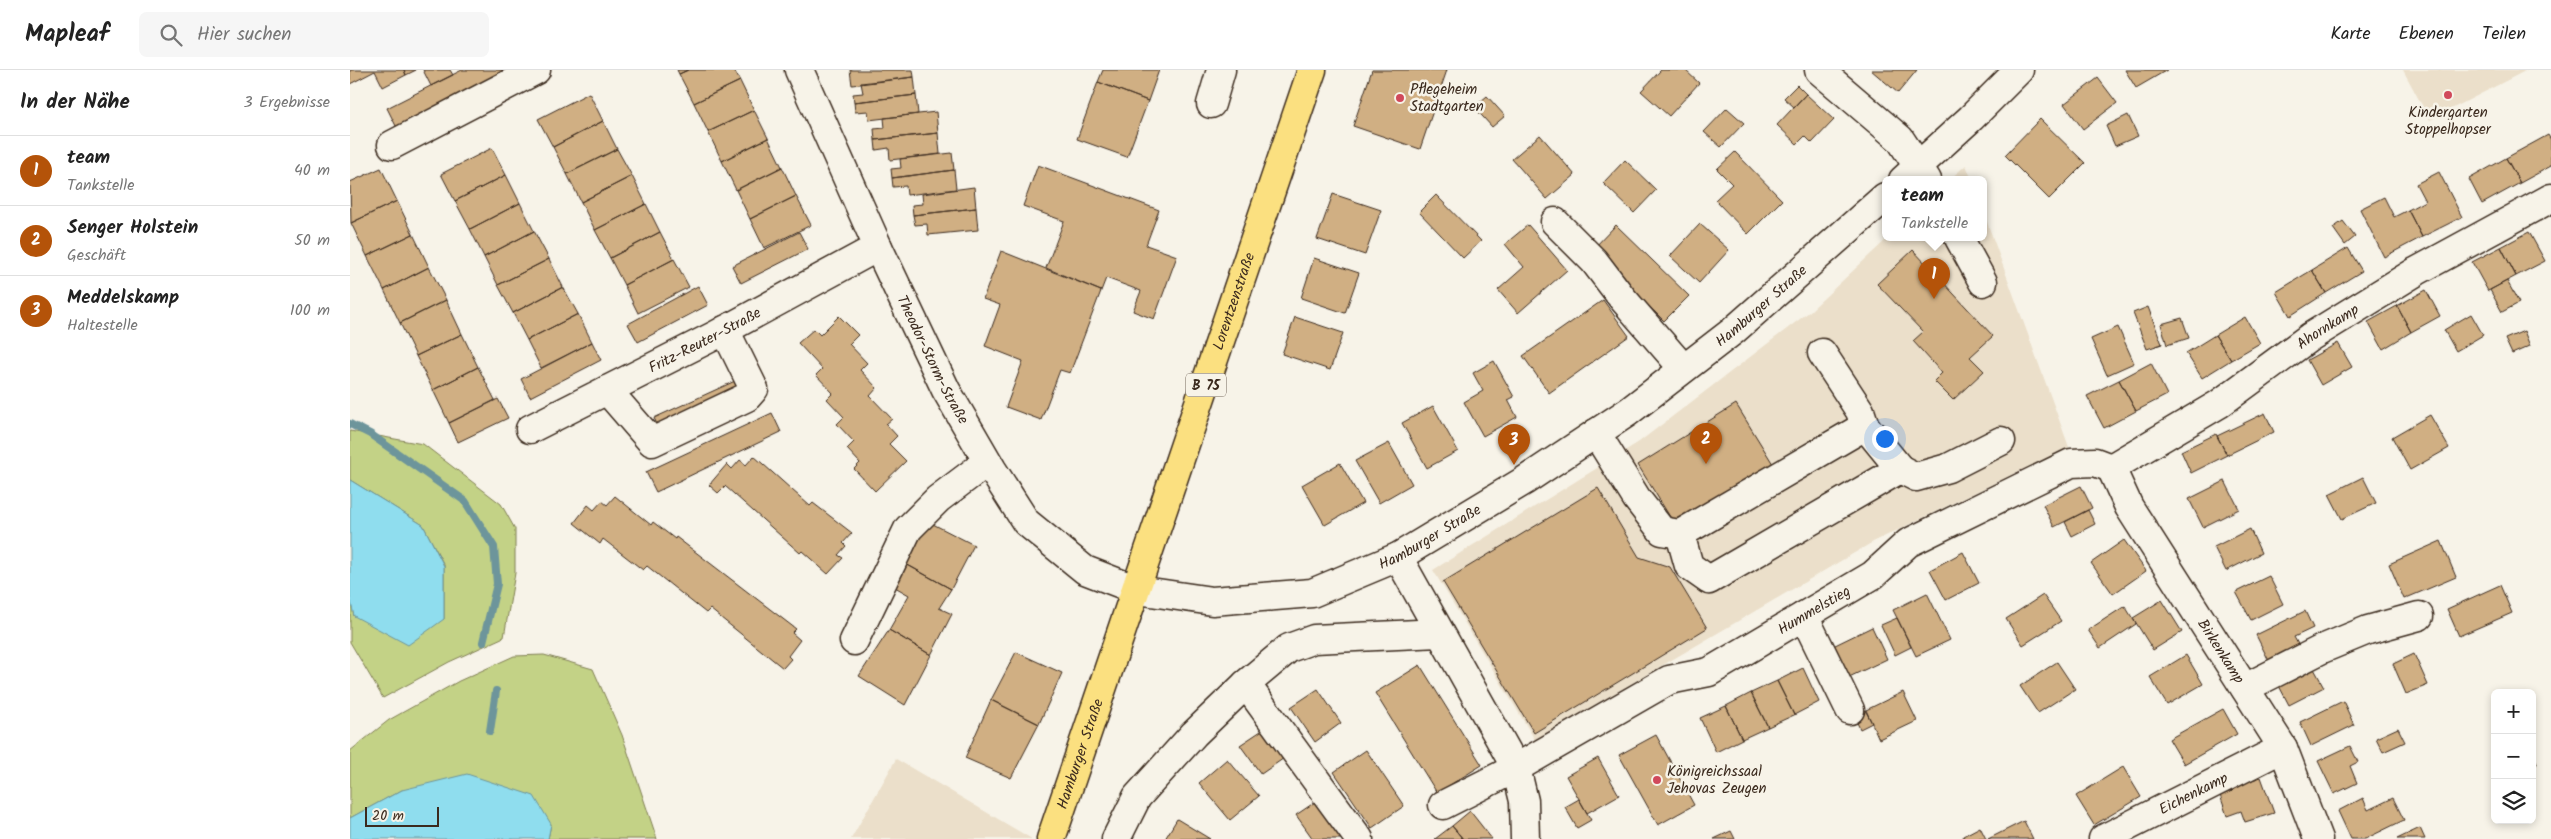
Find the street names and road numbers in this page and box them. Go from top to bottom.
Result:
street label: Lorentzenstraße [1207,249,1262,353]
street label: Hamburger Straße [1710,259,1813,353]
street label: Theodor-Storm-Straße [890,291,975,429]
street label: Ahornkamp [2292,298,2364,356]
street label: Fritz-Reuter-Straße [645,301,766,380]
road number: B 75 [1186,374,1226,396]
street label: Hamburger Straße [1375,498,1486,577]
street label: Hummelstieg [1773,580,1856,642]
street label: Birkenkamp [2190,614,2250,689]
street label: Hamburger Straße [1051,695,1111,813]
street label: Eichenkamp [2155,767,2233,822]

